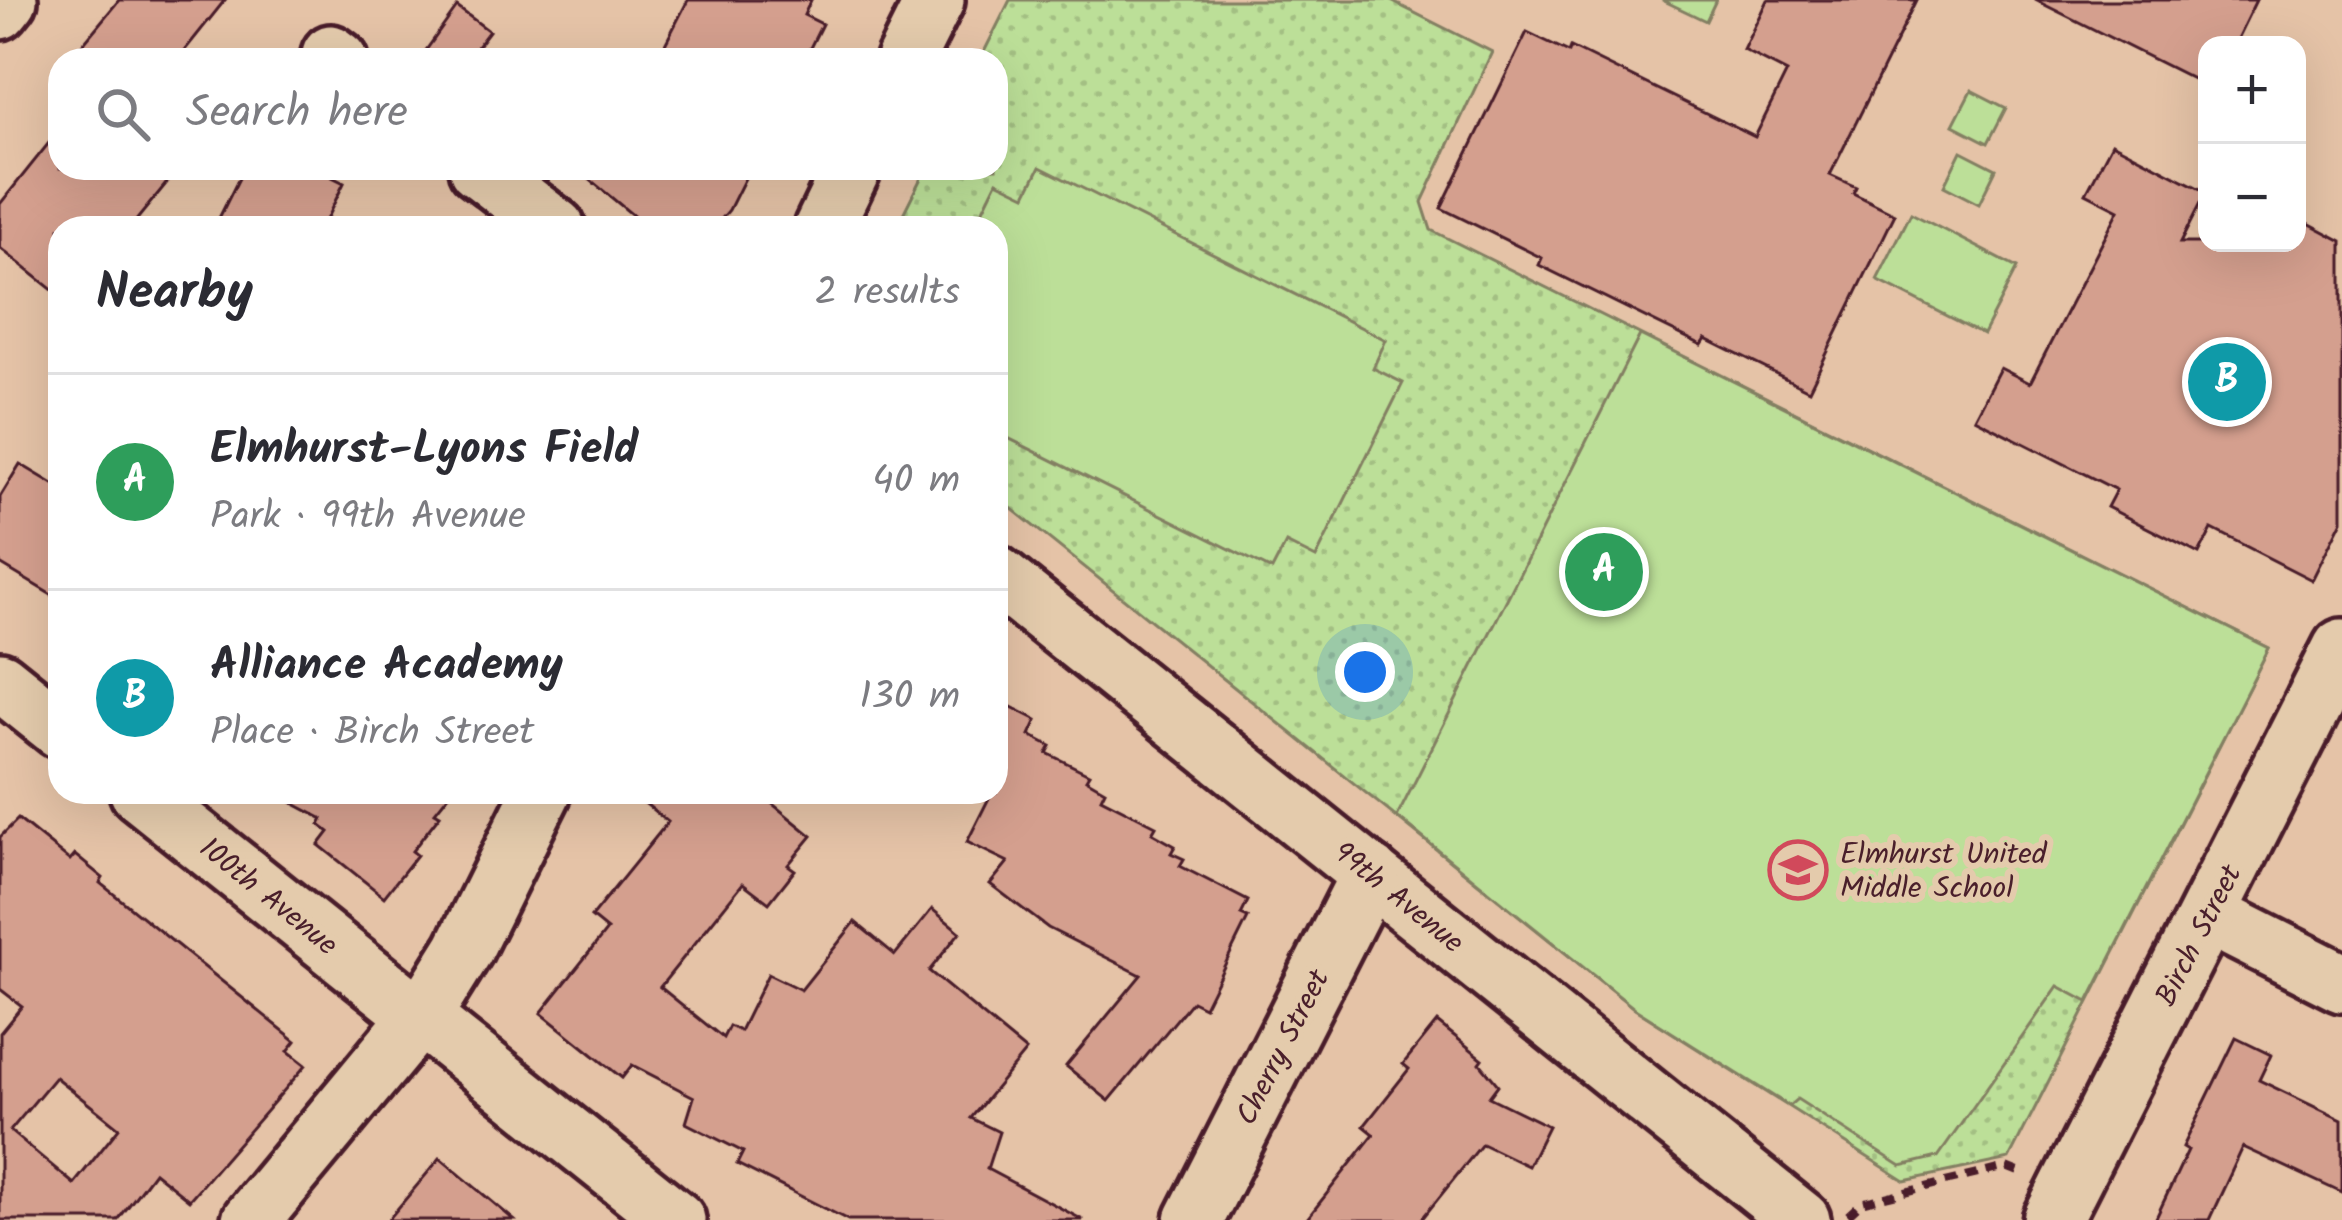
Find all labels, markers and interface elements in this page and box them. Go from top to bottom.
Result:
map controls [2198,36,2306,252]
button: + [2198,36,2306,144]
search box [48,48,1008,180]
text: Search here [186,78,408,150]
icon: search [90,81,156,147]
button: − [2198,144,2306,252]
text: Nearby [96,254,253,335]
text: 2 results [815,263,960,325]
pin: B [2188,337,2266,427]
text: Elmhurst-Lyons Field [210,415,638,487]
text: A [123,451,147,513]
text: 40 m [872,451,960,513]
text: Park · 99th Avenue [210,487,526,549]
pin: A [1565,527,1643,617]
text: Alliance Academy [210,631,563,703]
your location [1335,642,1395,702]
text: B [123,667,147,729]
text: 130 m [859,667,960,729]
text: Place · Birch Street [210,703,534,765]
street label: 100th Avenue [188,826,348,969]
street label: 99th Avenue [1322,830,1474,967]
place label: Elmhurst United Middle School [1840,831,2048,913]
school or university icon: Elmhurst United Middle School [1767,839,1829,901]
street label: Birch Street [2144,856,2256,1015]
street label: Cherry Street [1224,961,1344,1134]

